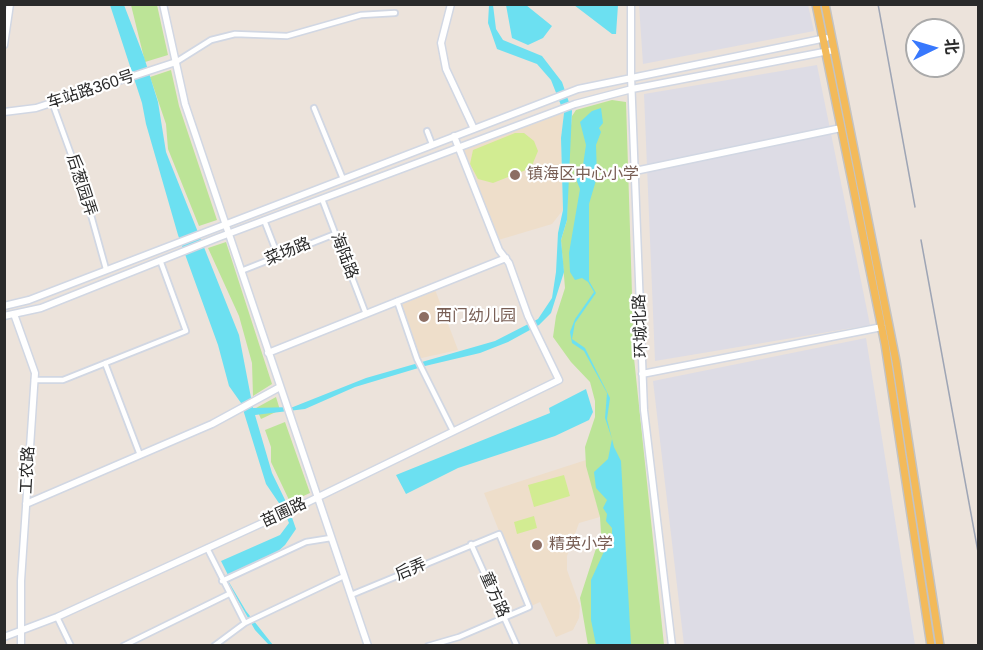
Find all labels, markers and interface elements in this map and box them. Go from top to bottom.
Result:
north arrow [905,18,965,78]
text: 北 [942,38,961,55]
street label: 车站路360号 [45,67,137,113]
street label: 后葱园弄 [62,152,100,218]
place label: 镇海区中心小学 [527,165,639,185]
marker: 镇海区中心小学 [508,168,522,182]
street label: 海陆路 [326,230,362,282]
street label: 菜场路 [262,234,314,270]
street label: 环城北路 [630,294,652,358]
place label: 西门幼儿园 [436,307,516,327]
marker: 西门幼儿园 [417,310,431,324]
street label: 工农路 [17,446,39,494]
street label: 苗圃路 [258,494,310,532]
place label: 精英小学 [549,535,613,555]
marker: 精英小学 [530,538,544,552]
street label: 后弄 [393,555,429,585]
street label: 童方路 [475,569,513,621]

